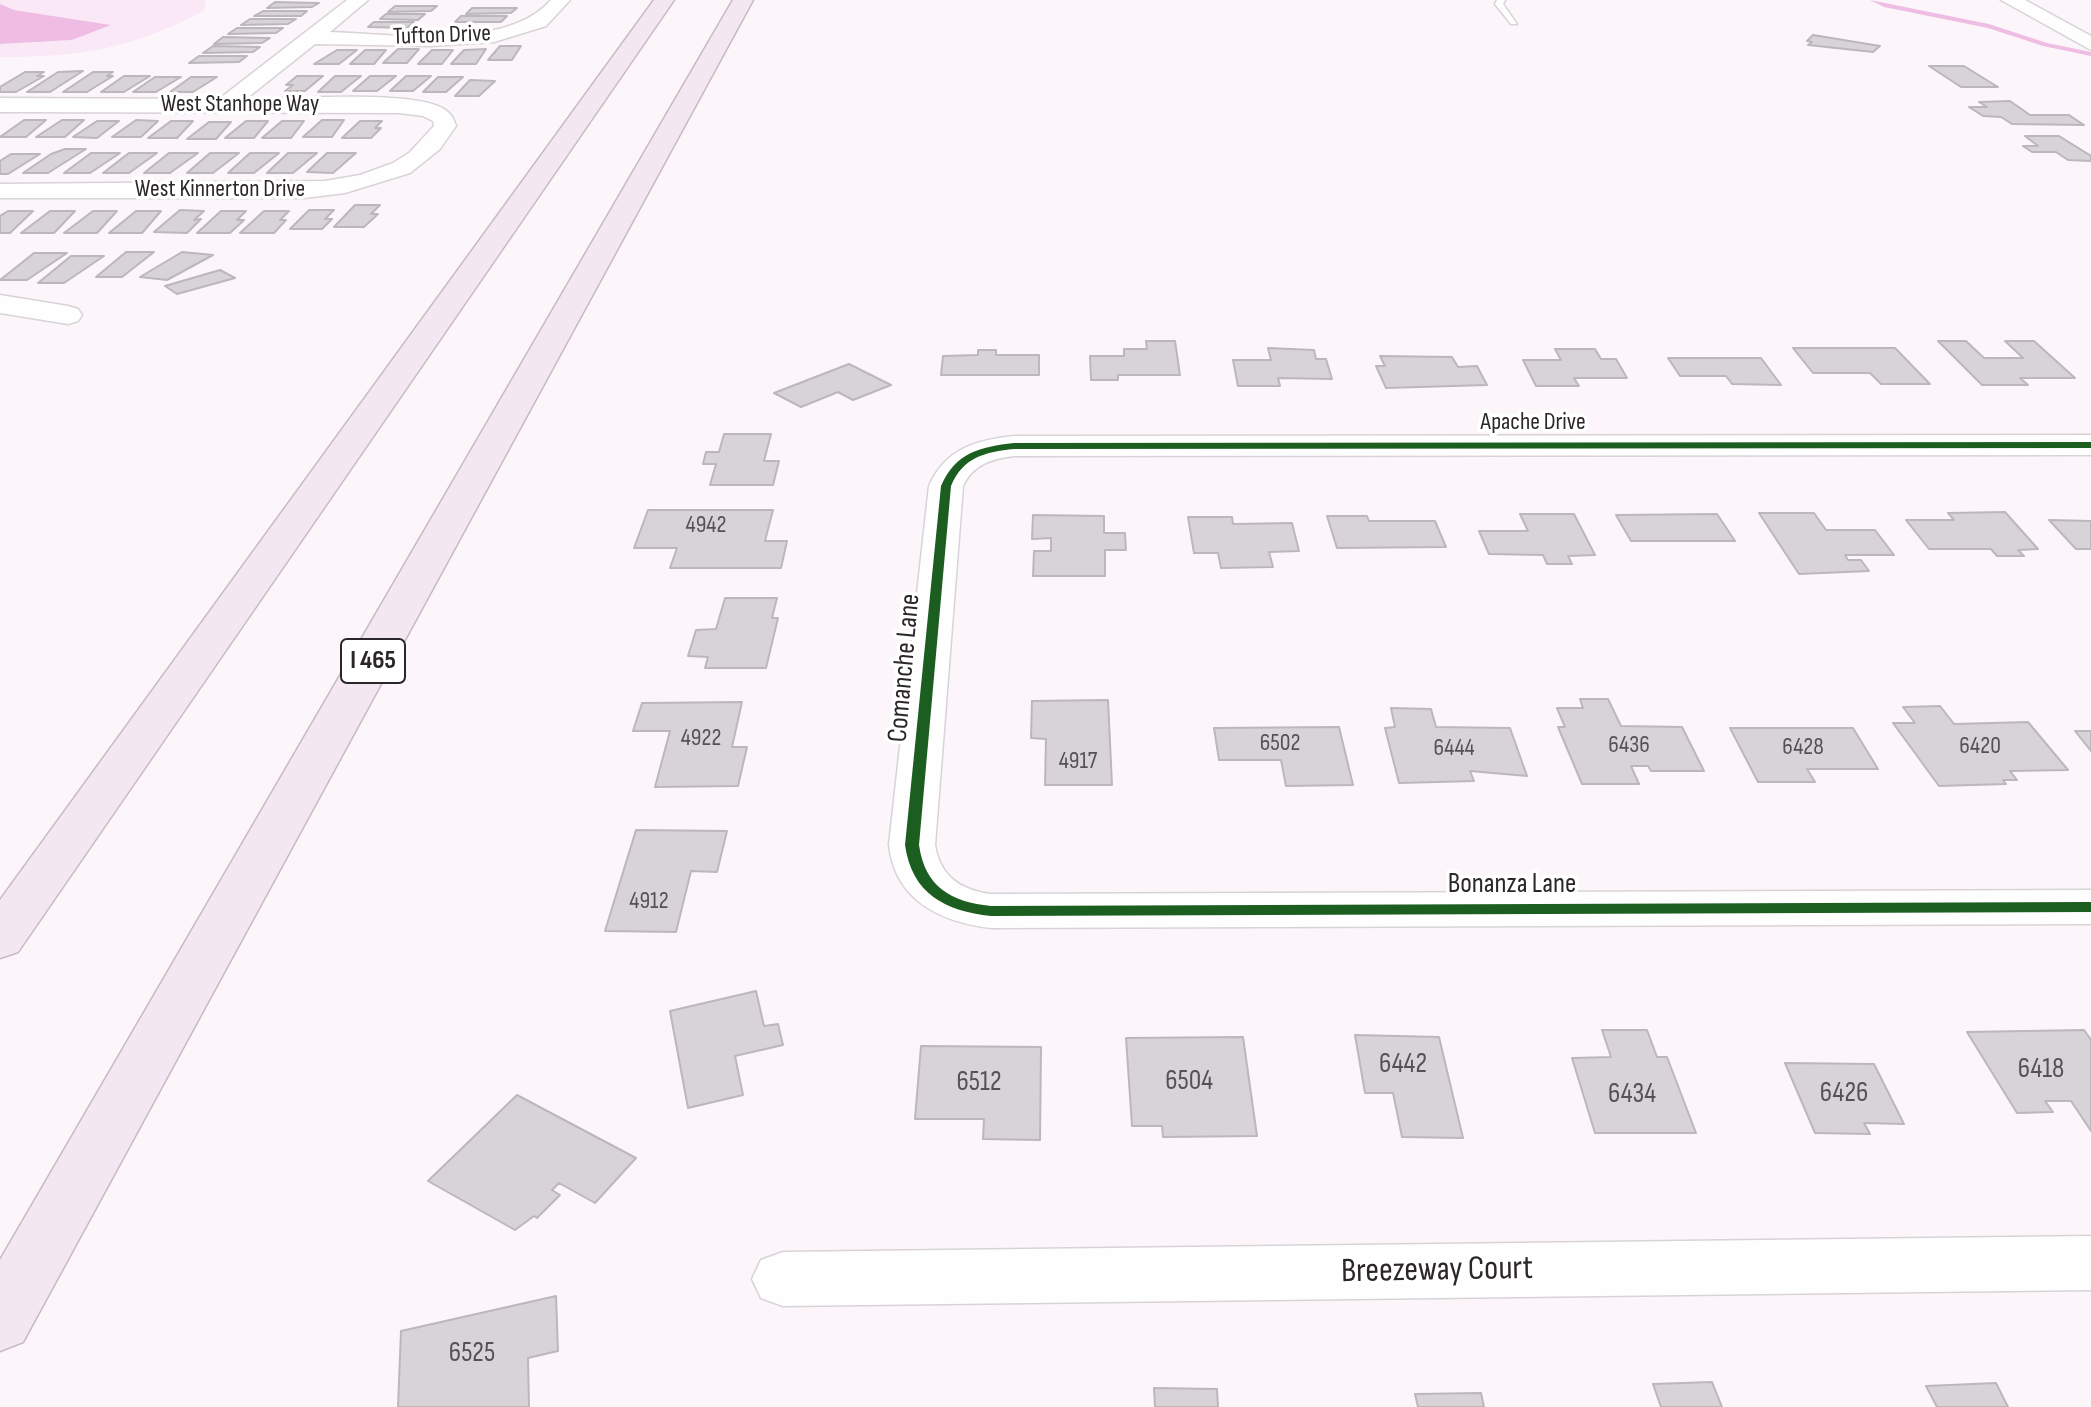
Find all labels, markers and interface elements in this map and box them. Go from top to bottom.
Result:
street label: Tufton Drive [393,20,491,52]
street label: West Stanhope Way [161,91,319,119]
street label: West Kinnerton Drive [135,176,305,204]
street label: Apache Drive [1480,409,1586,437]
house number: 4942 [686,512,726,540]
street label: Comanche Lane [882,592,928,744]
road number: I 465 [341,639,405,683]
house number: 4922 [681,725,721,753]
house number: 6502 [1260,730,1300,758]
house number: 6436 [1608,732,1650,760]
house number: 6420 [1959,733,2001,761]
house number: 6428 [1782,734,1824,762]
house number: 6444 [1433,735,1475,763]
house number: 4917 [1059,748,1097,776]
street label: Bonanza Lane [1448,868,1576,902]
house number: 4912 [629,888,669,916]
house number: 6442 [1379,1048,1427,1082]
house number: 6418 [2018,1053,2064,1087]
house number: 6504 [1165,1065,1213,1099]
house number: 6512 [956,1066,1002,1100]
house number: 6426 [1820,1077,1868,1111]
house number: 6434 [1608,1078,1656,1112]
street label: Breezeway Court [1341,1249,1533,1293]
house number: 6525 [449,1337,495,1371]

